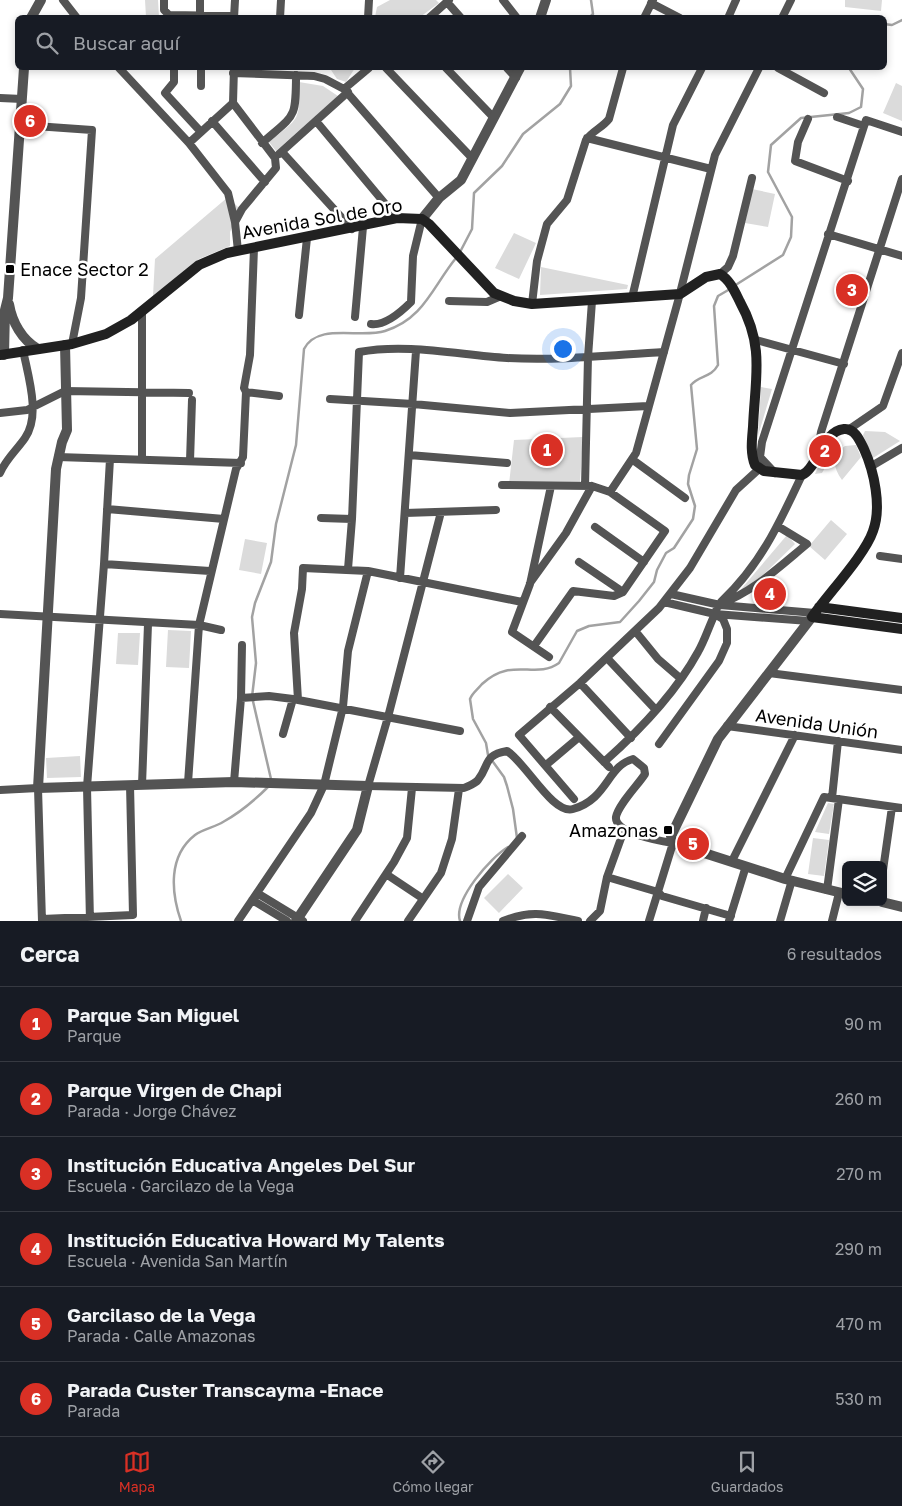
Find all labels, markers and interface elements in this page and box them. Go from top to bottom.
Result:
search box [15,15,887,70]
icon: search [33,29,61,57]
text: Buscar aquí [73,31,180,54]
pin: 6 [14,102,46,140]
street label: Avenida Sol de Oro [240,193,404,243]
place label: Enace Sector 2 [20,258,149,280]
marker: Enace Sector 2 [4,263,16,275]
pin: 3 [836,271,868,309]
your location [550,336,576,362]
pin: 1 [531,431,563,469]
pin: 2 [809,432,841,470]
pin: 4 [754,575,786,613]
street label: Avenida Unión [754,704,880,742]
place label: Amazonas [569,819,658,841]
marker: Amazonas [662,824,674,836]
pin: 5 [677,825,709,863]
map controls [842,861,887,906]
button: layers [842,861,887,906]
text: Cerca [20,941,79,967]
text: 6 resultados [787,944,882,964]
text: Parque San Miguel [67,1003,239,1026]
text: 1 [32,1014,40,1034]
text: 90 m [844,1014,882,1034]
text: Parque [67,1026,121,1046]
text: Parque Virgen de Chapi [67,1078,282,1101]
text: 2 [31,1089,41,1109]
text: 260 m [835,1089,882,1109]
text: Parada · Jorge Chávez [67,1101,236,1121]
text: Institución Educativa Angeles Del Sur [67,1153,415,1176]
text: 3 [31,1164,41,1184]
text: 270 m [836,1164,882,1184]
text: Escuela · Garcilazo de la Vega [67,1176,294,1196]
text: Institución Educativa Howard My Talents [67,1228,445,1251]
text: 4 [31,1239,41,1259]
text: 290 m [835,1239,882,1259]
text: Escuela · Avenida San Martín [67,1251,288,1271]
text: Garcilaso de la Vega [67,1303,255,1326]
text: 5 [31,1314,41,1334]
text: 470 m [836,1314,882,1334]
text: Parada · Calle Amazonas [67,1326,255,1346]
text: Parada Custer Transcayma -Enace [67,1378,383,1401]
text: 6 [31,1389,41,1409]
text: 530 m [835,1389,882,1409]
text: Parada [67,1401,120,1421]
tab: Mapa [119,1448,155,1495]
tab: Cómo llegar [392,1448,474,1495]
tab: Guardados [711,1448,783,1495]

